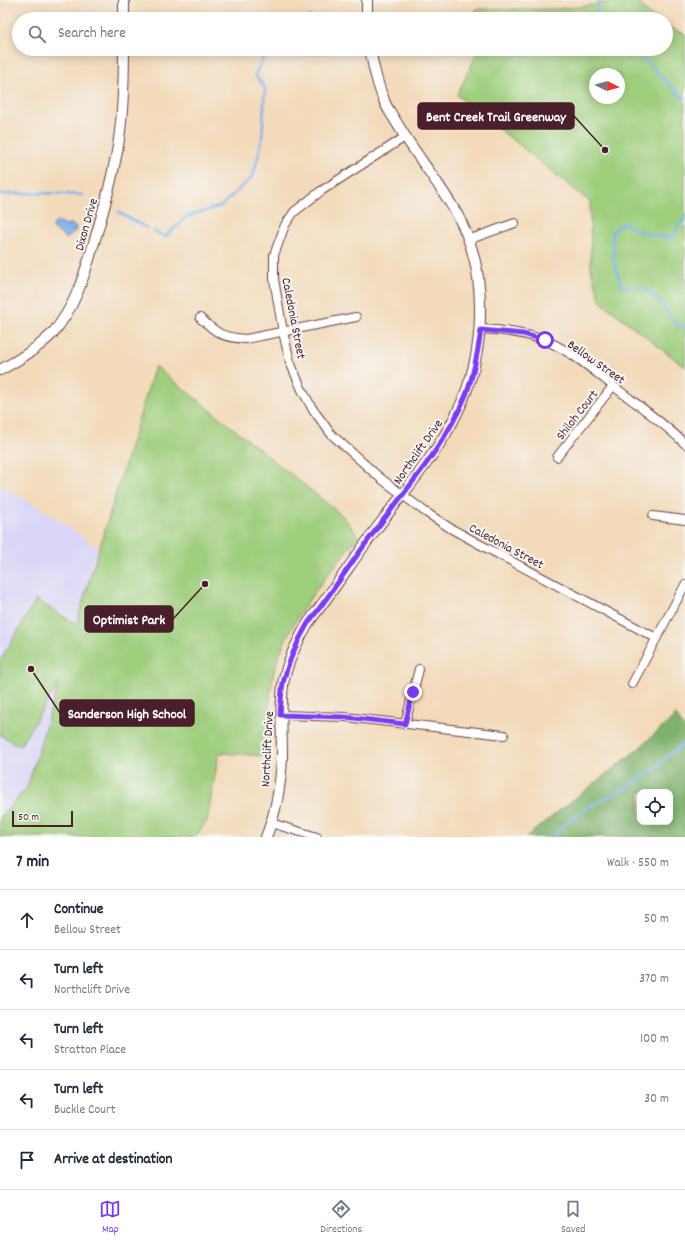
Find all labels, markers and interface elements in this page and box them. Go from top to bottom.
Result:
search box [12,12,673,56]
icon: search [26,23,48,45]
text: Search here [58,23,126,45]
north arrow [589,68,625,104]
callout: Bent Creek Trail Greenway [418,103,574,129]
text: Bent Creek Trail Greenway [426,108,567,128]
street label: Dixon Drive [71,196,104,253]
street label: Caledonia Street [275,276,310,361]
route start [536,331,554,349]
street label: Bellow Street [563,336,629,390]
street label: Shiloh Court [552,386,604,445]
street label: Northclift Drive [390,416,449,489]
street label: Caledonia Street [465,520,547,575]
callout: Optimist Park [85,606,173,632]
text: Optimist Park [93,611,166,631]
route end [404,683,422,701]
callout: Sanderson High School [60,700,194,726]
text: Sanderson High School [68,705,187,725]
street label: Northclift Drive [257,710,280,788]
map controls [637,789,673,825]
button: locate [637,789,673,825]
scale bar [12,809,73,828]
text: 50 m [18,810,39,826]
text: 7 min [16,851,49,875]
text: Walk · 550 m [607,854,669,873]
text: Continue [54,899,103,921]
icon: ahead [16,909,38,931]
text: 50 m [644,910,669,929]
text: Bellow Street [54,921,121,940]
text: Turn left [54,959,103,981]
icon: left [16,969,38,991]
text: 370 m [639,970,669,989]
text: Northclift Drive [54,981,130,1000]
text: Turn left [54,1019,103,1041]
icon: left [16,1029,38,1051]
text: 100 m [640,1030,669,1049]
text: Stratton Place [54,1041,126,1060]
text: Turn left [54,1079,103,1101]
icon: left [16,1089,38,1111]
text: 30 m [644,1090,669,1109]
text: Buckle Court [54,1101,116,1120]
icon: arrive [16,1149,38,1171]
text: Arrive at destination [54,1149,172,1171]
tab: Map [99,1198,121,1238]
tab: Directions [320,1198,362,1238]
tab: Saved [561,1198,586,1238]

